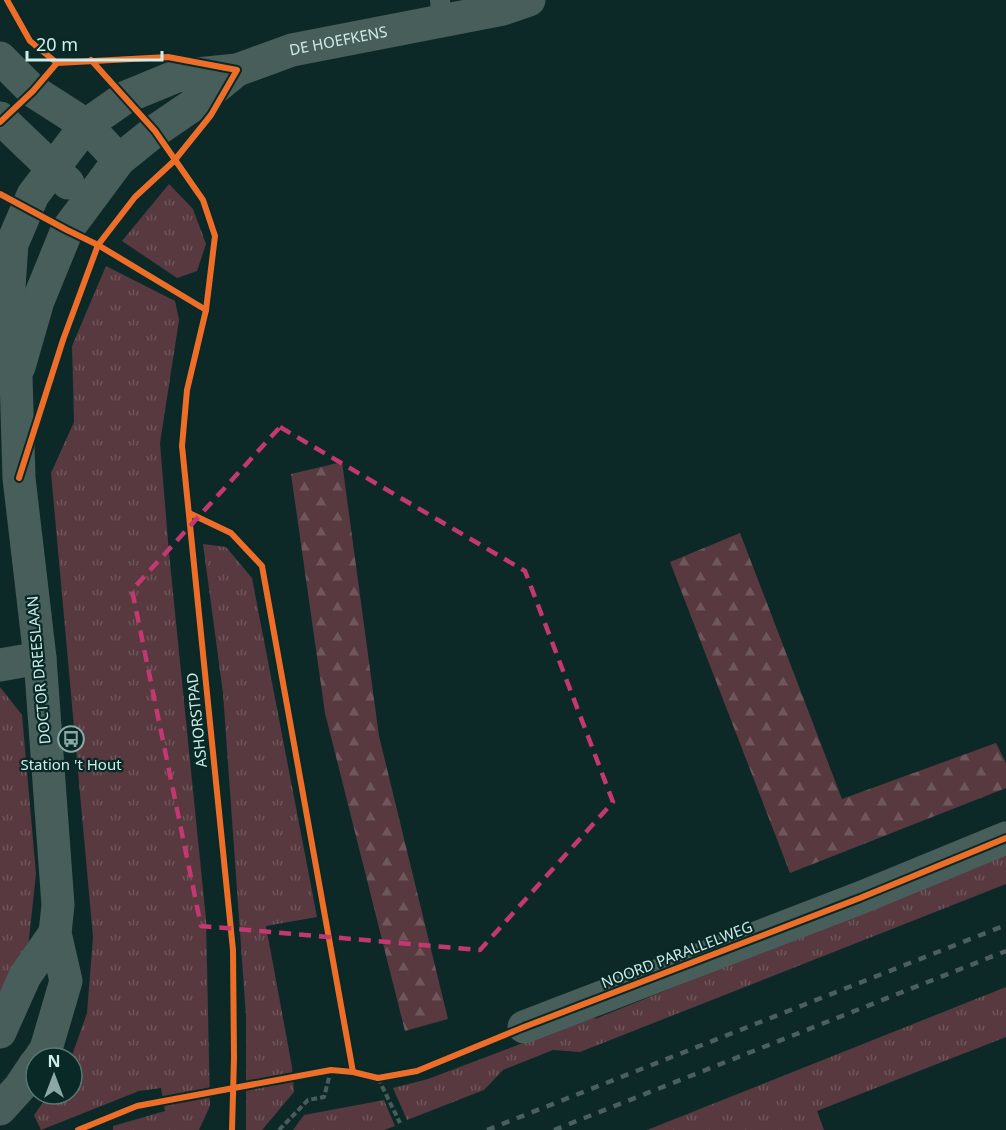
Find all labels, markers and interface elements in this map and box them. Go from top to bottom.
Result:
street label: DE HOEFKENS [287,21,389,59]
scale bar [27,24,162,62]
text: 20 m [36,32,78,56]
street label: DOCTOR DREESLAAN [22,595,54,745]
street label: ASHORSTPAD [181,672,211,769]
bus stop icon: Station 't Hout [56,724,86,754]
place label: Station 't Hout [20,754,122,774]
street label: NOORD PARALLELWEG [598,916,755,992]
north arrow [24,1046,84,1106]
text: N [47,1050,61,1072]

